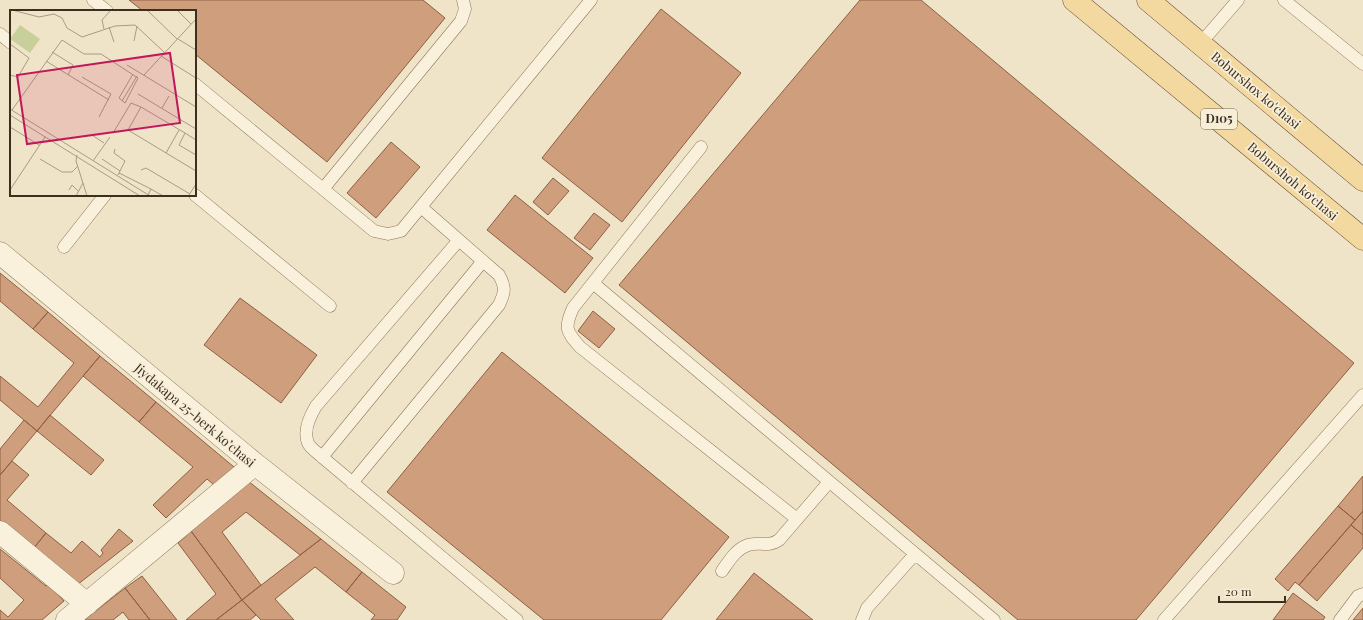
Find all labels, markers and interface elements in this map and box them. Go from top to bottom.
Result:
inset map [10,10,196,196]
street label: Boburshox ko'chasi [1208,47,1305,132]
road number: D105 [1201,109,1237,129]
street label: Boburshoh koʻchasi [1245,138,1342,224]
street label: Jiydakapa 25-berk koʼchasi [130,358,260,470]
scale bar [1219,578,1285,604]
text: 20 m [1225,583,1252,599]

